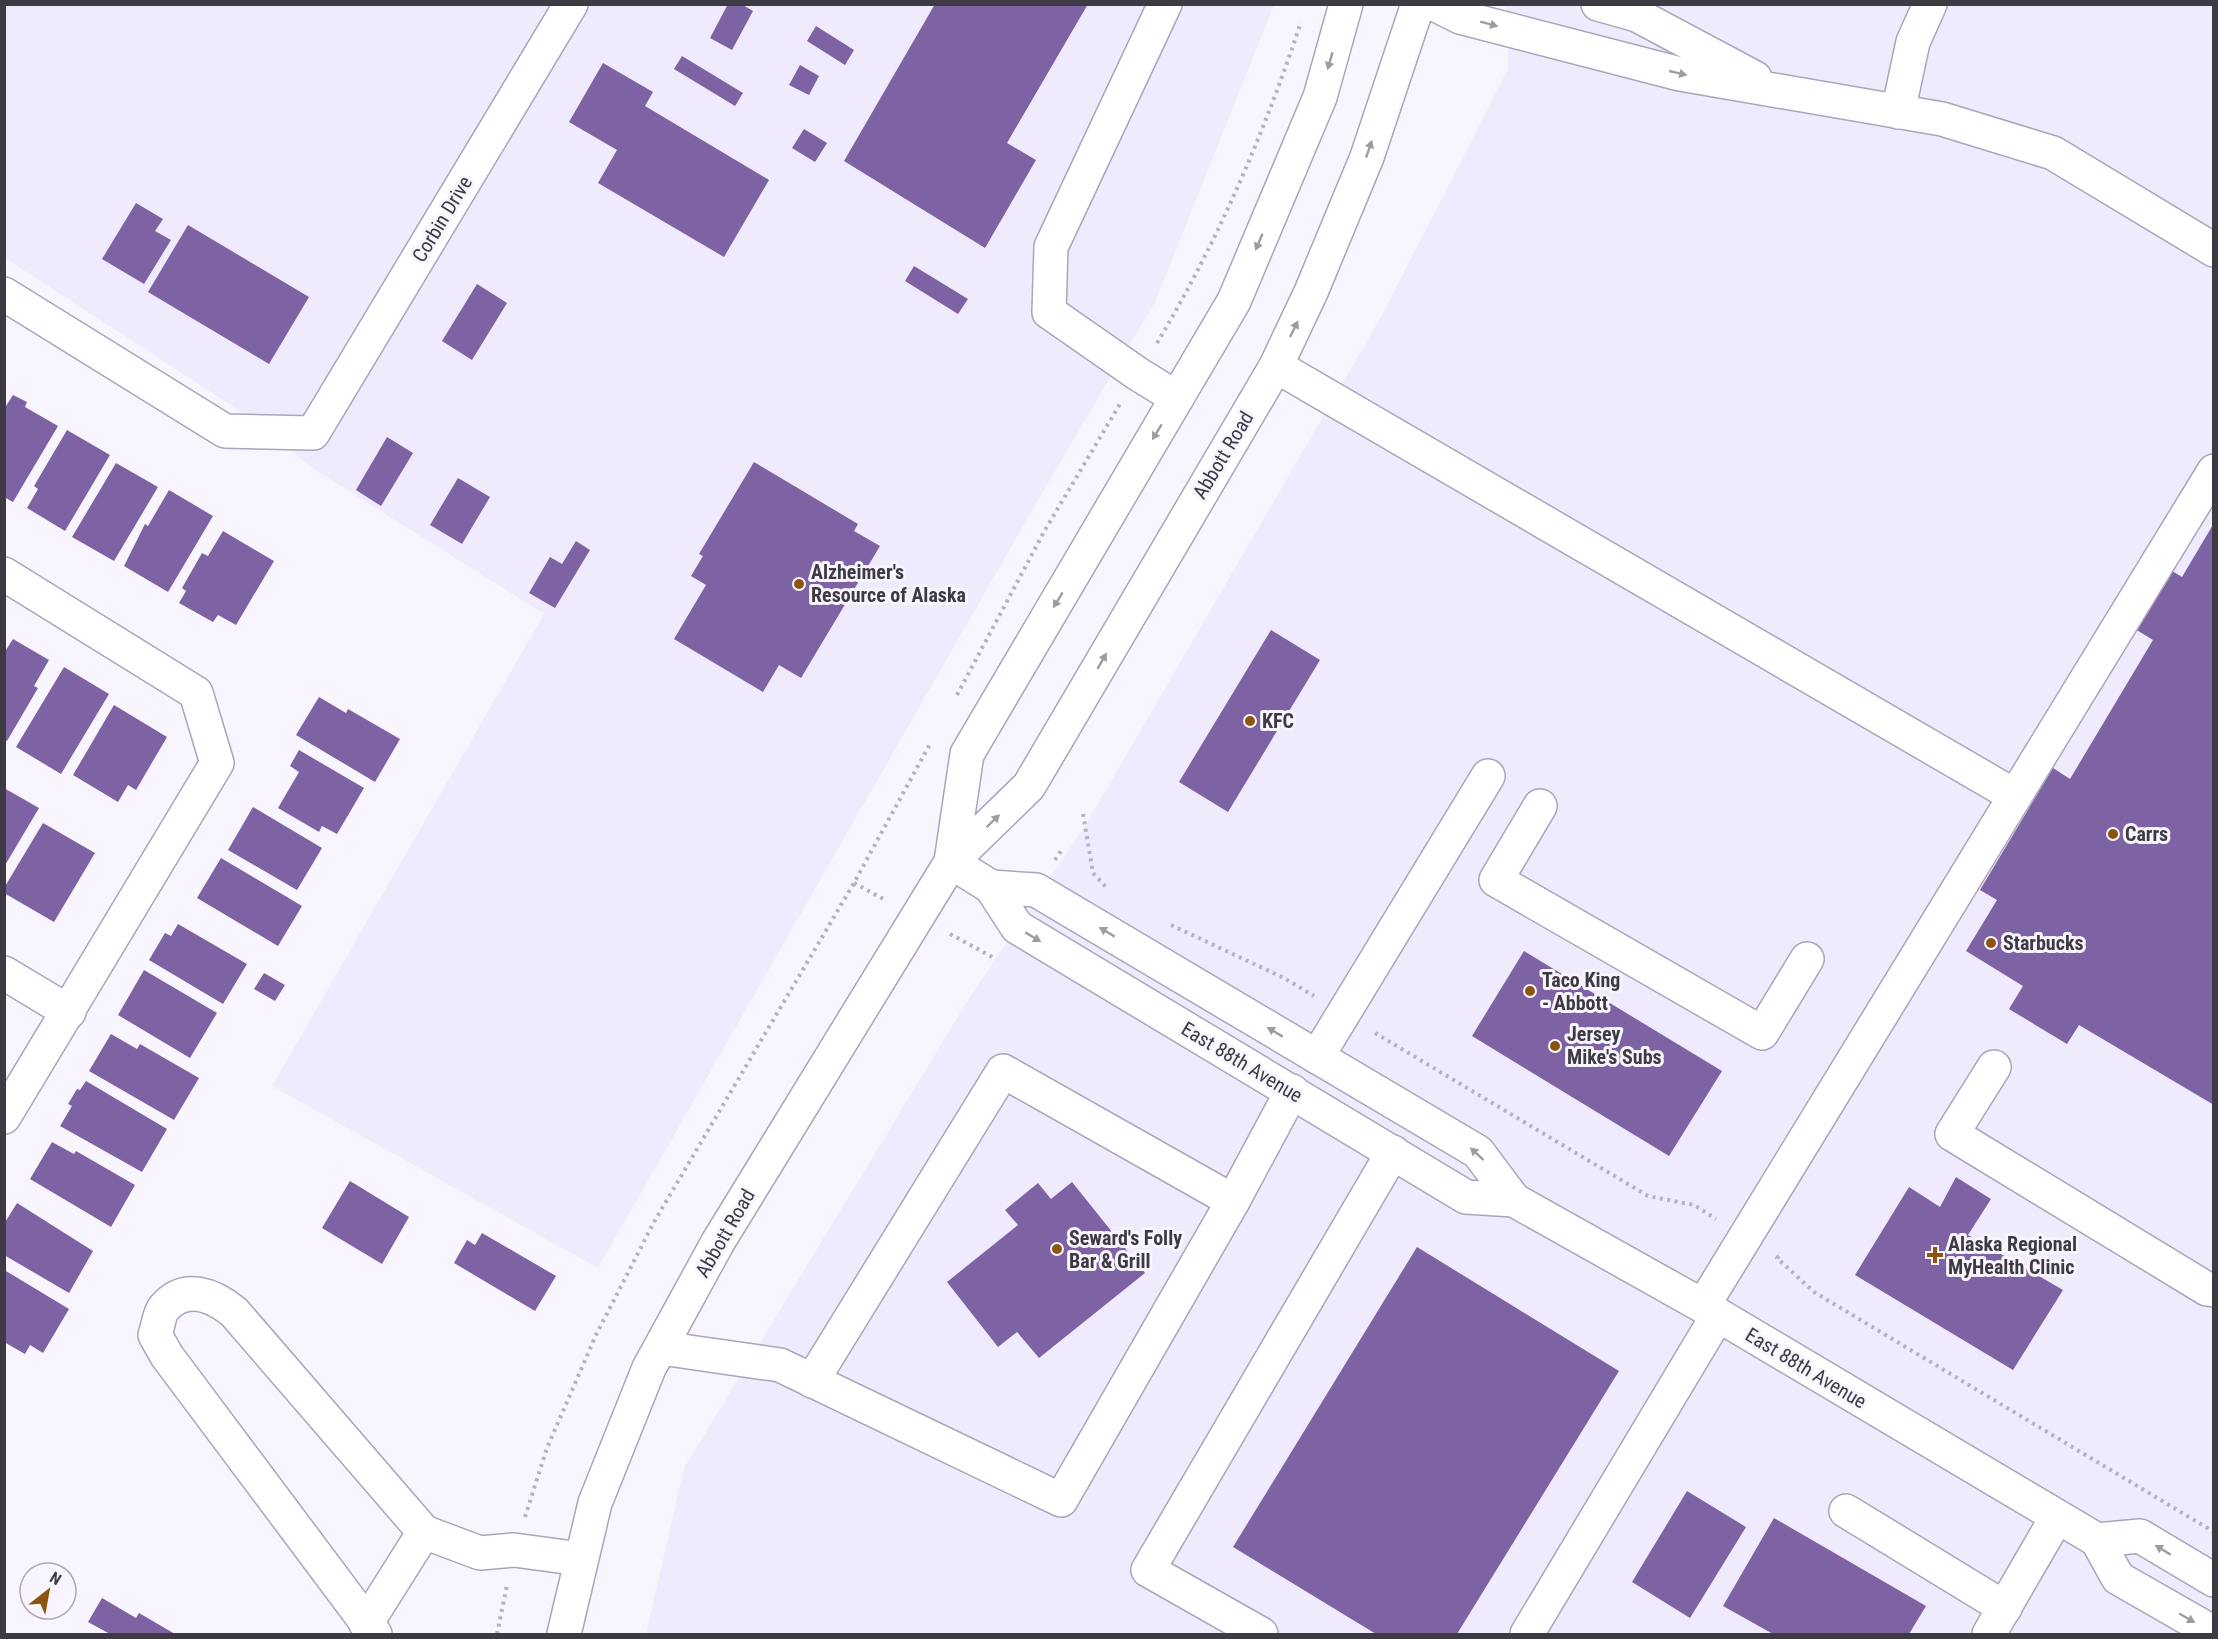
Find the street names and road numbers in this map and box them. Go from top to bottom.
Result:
street label: Corbin Drive [407,172,477,266]
street label: Abbott Road [1188,407,1258,503]
street label: East 88th Avenue [1177,1017,1307,1107]
street label: Abbott Road [690,1185,760,1281]
street label: East 88th Avenue [1741,1323,1871,1413]

